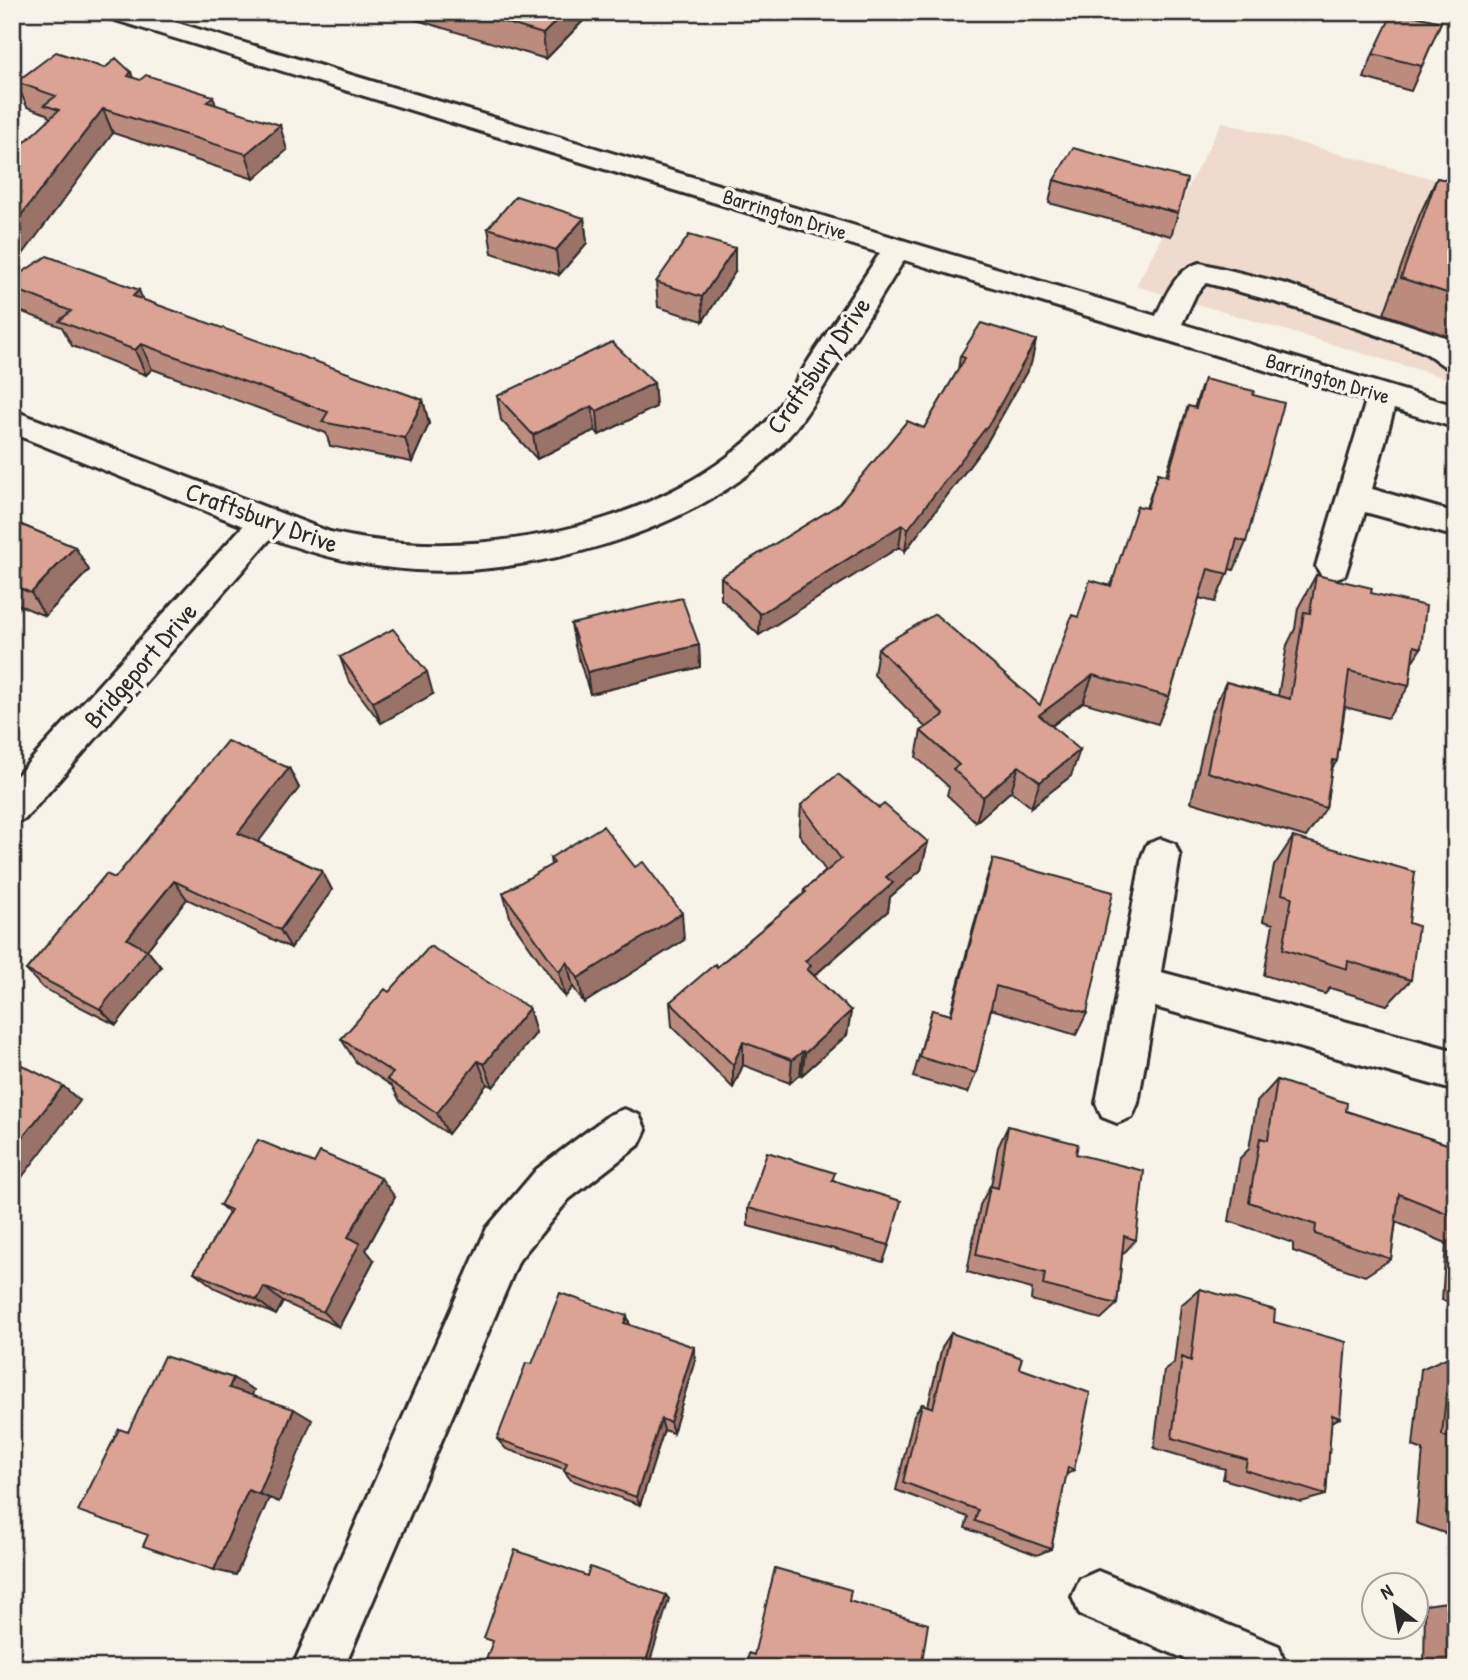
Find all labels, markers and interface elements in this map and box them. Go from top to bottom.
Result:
street label: Barrington Drive [719,181,851,247]
street label: Craftsbury Drive [758,290,878,440]
street label: Barrington Drive [1262,345,1394,411]
street label: Craftsbury Drive [181,473,343,561]
street label: Bridgeport Drive [75,594,205,736]
north arrow [1360,1572,1430,1642]
text: N [1375,1578,1397,1605]

